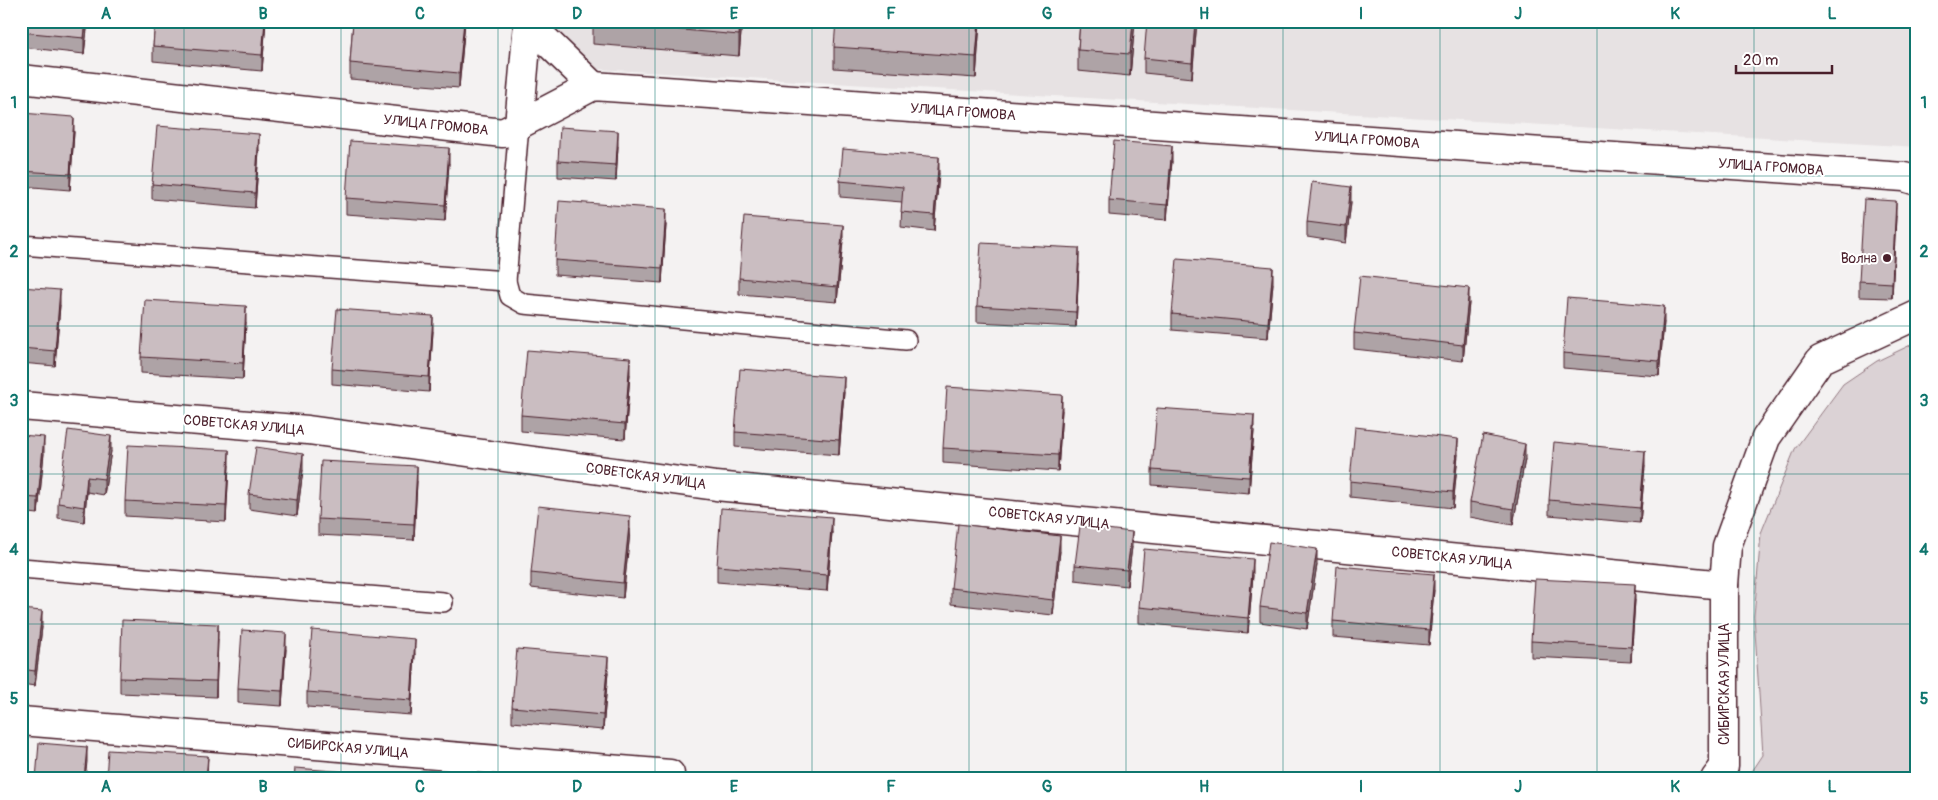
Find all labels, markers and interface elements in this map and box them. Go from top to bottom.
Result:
text: A [101,4,112,24]
text: B [258,4,268,24]
text: C [415,4,425,24]
text: D [572,4,582,24]
text: E [730,4,739,24]
text: F [886,4,896,24]
text: G [1042,4,1053,24]
text: H [1199,4,1209,24]
text: I [1359,4,1363,24]
text: J [1514,4,1522,24]
text: K [1670,4,1680,24]
text: L [1827,4,1837,24]
scale bar [1736,42,1832,74]
text: 20 m [1743,51,1778,70]
text: 1 [11,93,17,113]
text: 1 [1921,93,1927,113]
street label: УЛИЦА ГРОМОВА [910,100,1016,124]
street label: УЛИЦА ГРОМОВА [382,111,490,139]
street label: УЛИЦА ГРОМОВА [1314,128,1420,152]
street label: УЛИЦА ГРОМОВА [1718,155,1824,179]
text: 2 [10,242,19,262]
text: 2 [1920,242,1929,262]
place label: Волна [1841,250,1877,267]
marker: Волна [1881,252,1893,264]
text: 3 [10,391,19,411]
text: 3 [1920,391,1929,411]
street label: СОВЕТСКАЯ УЛИЦА [183,411,305,439]
street label: СОВЕТСКАЯ УЛИЦА [585,459,707,493]
street label: СОВЕТСКАЯ УЛИЦА [988,503,1110,533]
text: 4 [9,540,19,560]
text: 4 [1919,540,1929,560]
street label: СОВЕТСКАЯ УЛИЦА [1391,543,1513,573]
street label: СИБИРСКАЯ УЛИЦА [1716,623,1733,745]
text: 5 [10,689,19,709]
text: 5 [1920,689,1929,709]
street label: СИБИРСКАЯ УЛИЦА [287,734,409,762]
text: A [101,777,112,797]
text: B [258,777,268,797]
text: C [415,777,425,797]
text: D [572,777,582,797]
text: E [730,777,739,797]
text: F [886,777,896,797]
text: G [1042,777,1053,797]
text: H [1199,777,1209,797]
text: I [1359,777,1363,797]
text: J [1514,777,1522,797]
text: K [1670,777,1680,797]
text: L [1827,777,1837,797]

